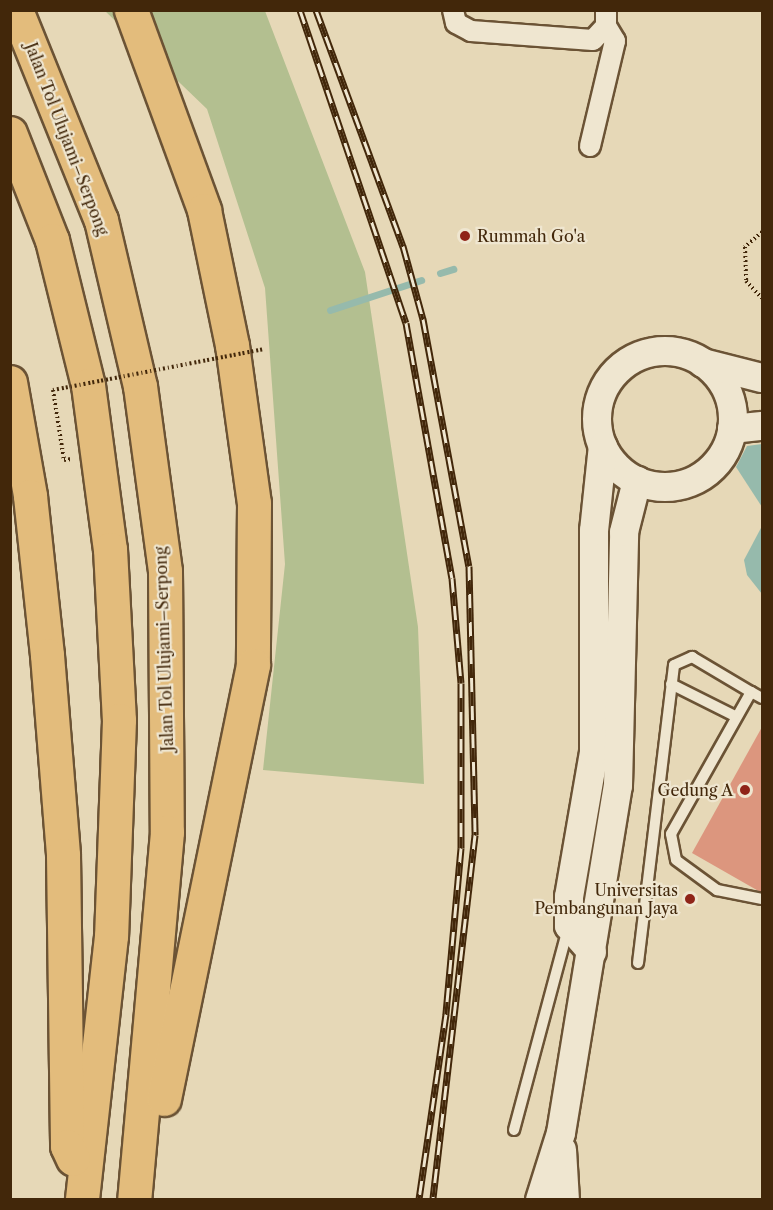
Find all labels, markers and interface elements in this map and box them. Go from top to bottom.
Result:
street label: Jalan Tol Ulujami–Serpong [21,40,113,238]
place label: Rummah Go'a [477,226,585,246]
marker: Rummah Go'a [458,229,472,243]
street label: Jalan Tol Ulujami–Serpong [151,546,177,752]
place label: Gedung A [657,780,733,800]
marker: Gedung A [738,783,752,797]
place label: Universitas Pembangunan Jaya [534,880,678,918]
marker: Universitas Pembangunan Jaya [683,892,697,906]

